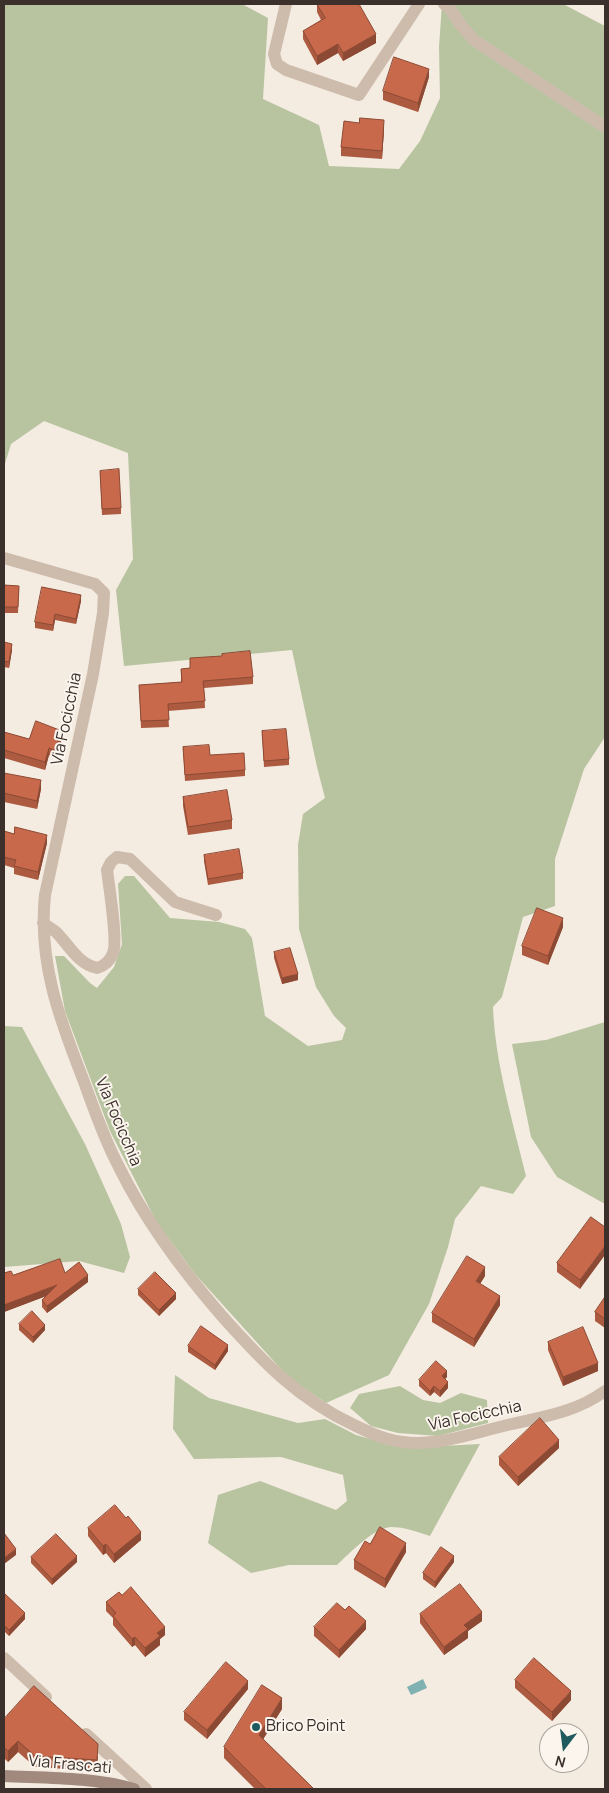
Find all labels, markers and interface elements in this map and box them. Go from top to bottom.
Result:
street label: Via Focicchia [48,671,86,767]
street label: Via Focicchia [91,1075,145,1169]
street label: Via Focicchia [427,1397,523,1435]
place label: Brico Point [266,1717,345,1737]
marker: Brico Point [250,1721,262,1733]
north arrow [539,1723,589,1773]
street label: Via Frascati [27,1752,113,1778]
text: N [553,1752,568,1772]

